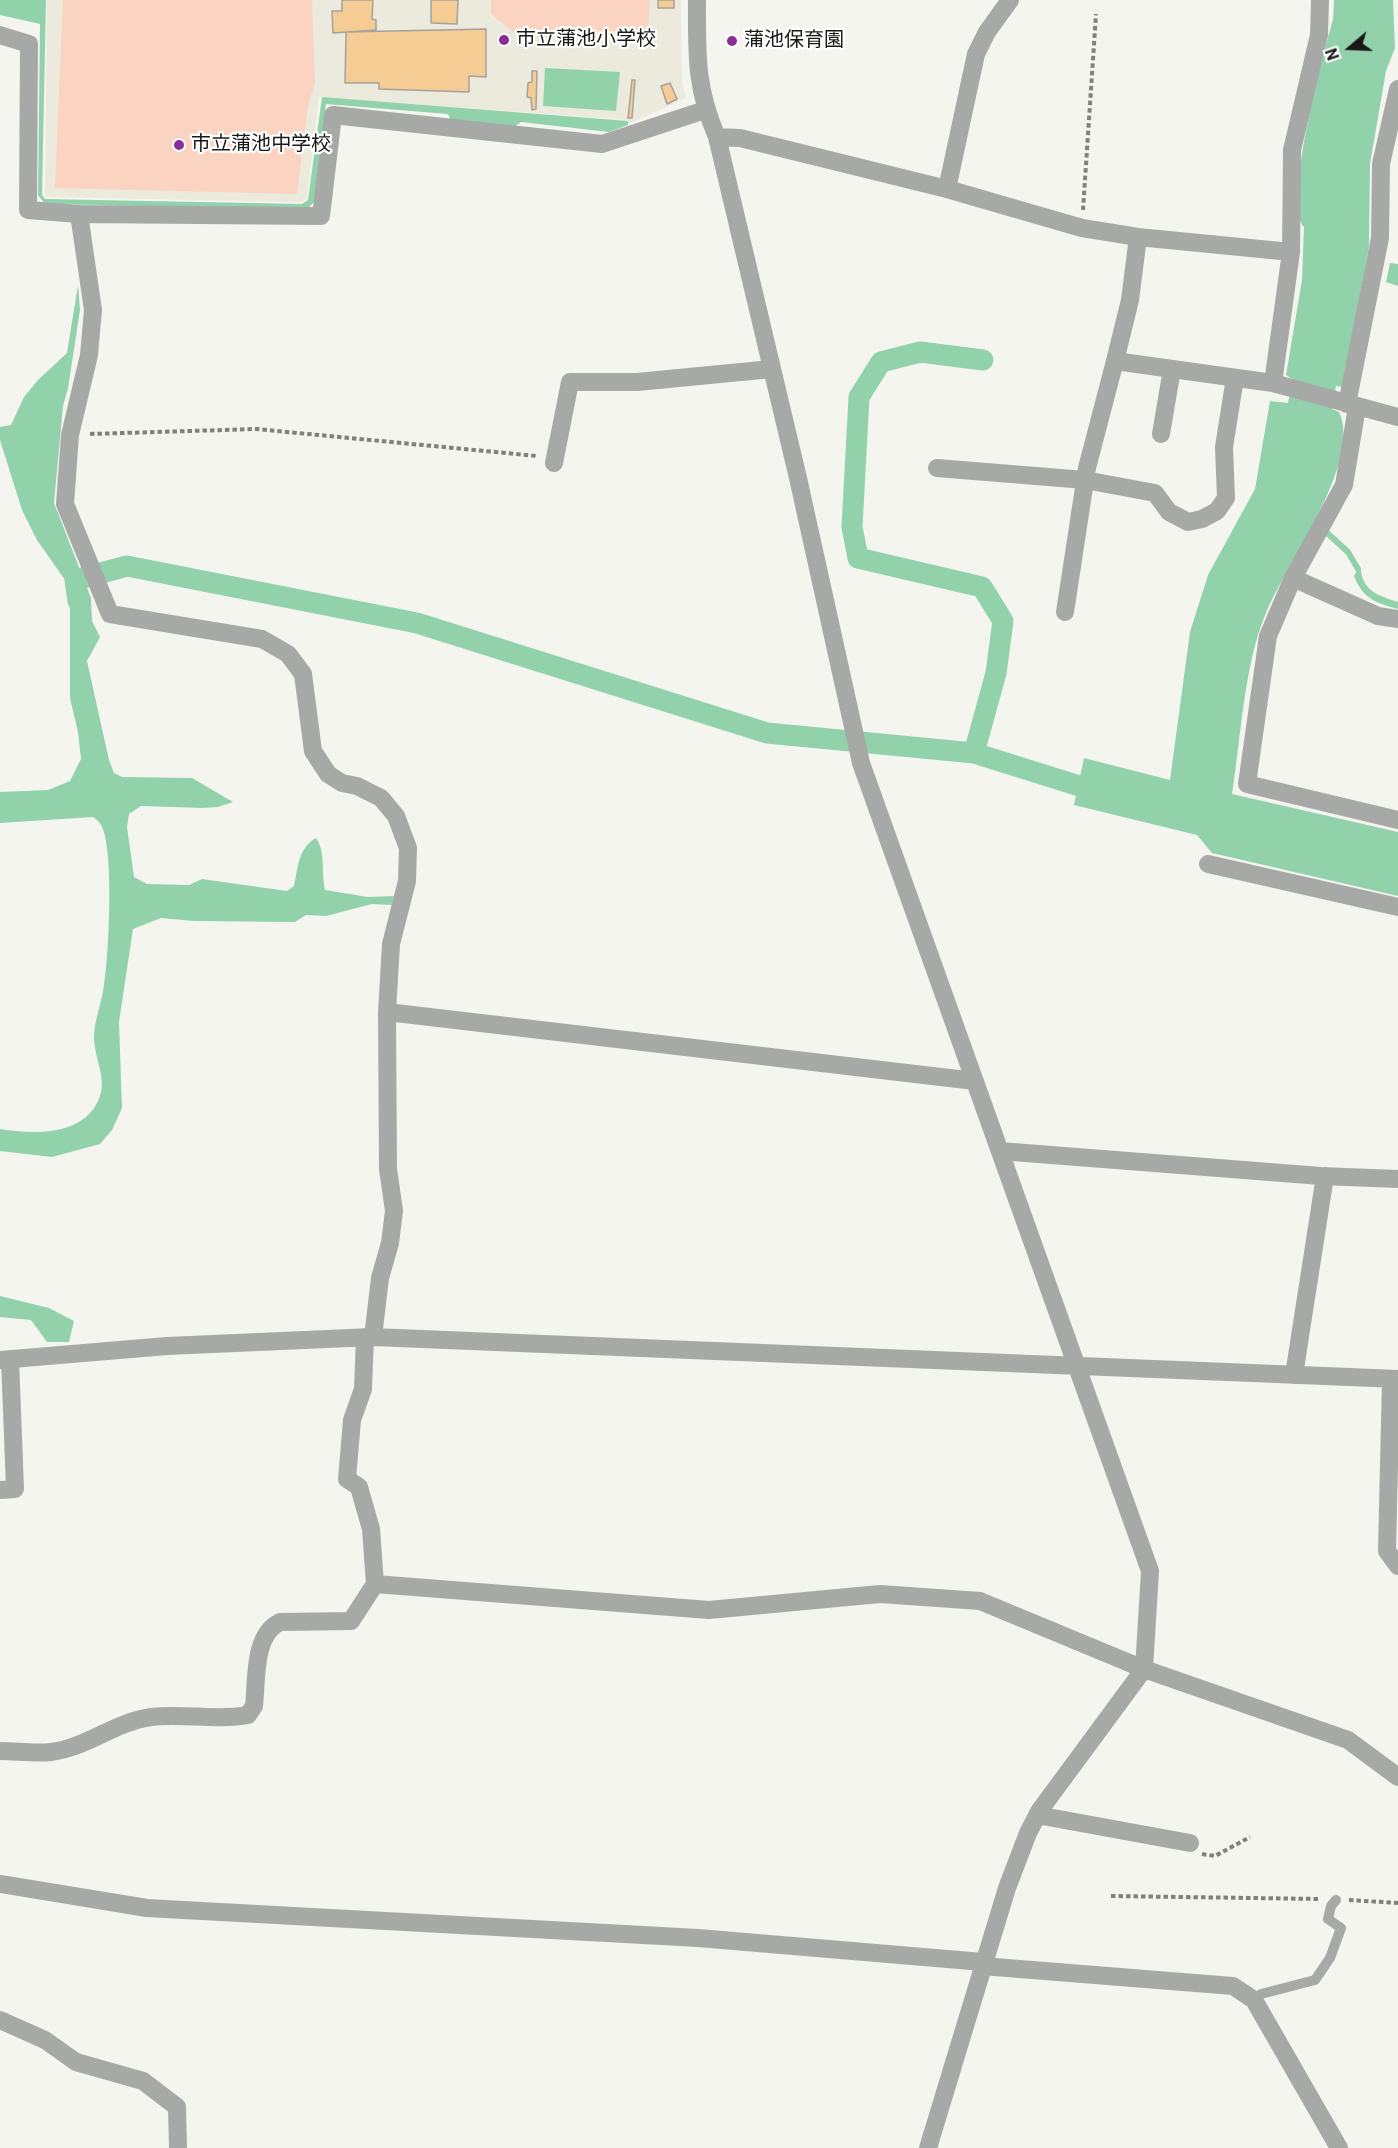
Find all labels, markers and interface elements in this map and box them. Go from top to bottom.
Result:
north arrow [1320,18,1380,78]
place label: 市立蒲池小学校 [516,28,656,52]
place label: 蒲池保育園 [744,29,844,53]
marker: 市立蒲池小学校 [497,33,511,47]
marker: 蒲池保育園 [725,34,739,48]
text: N [1322,46,1343,62]
place label: 市立蒲池中学校 [191,133,331,157]
marker: 市立蒲池中学校 [172,138,186,152]

